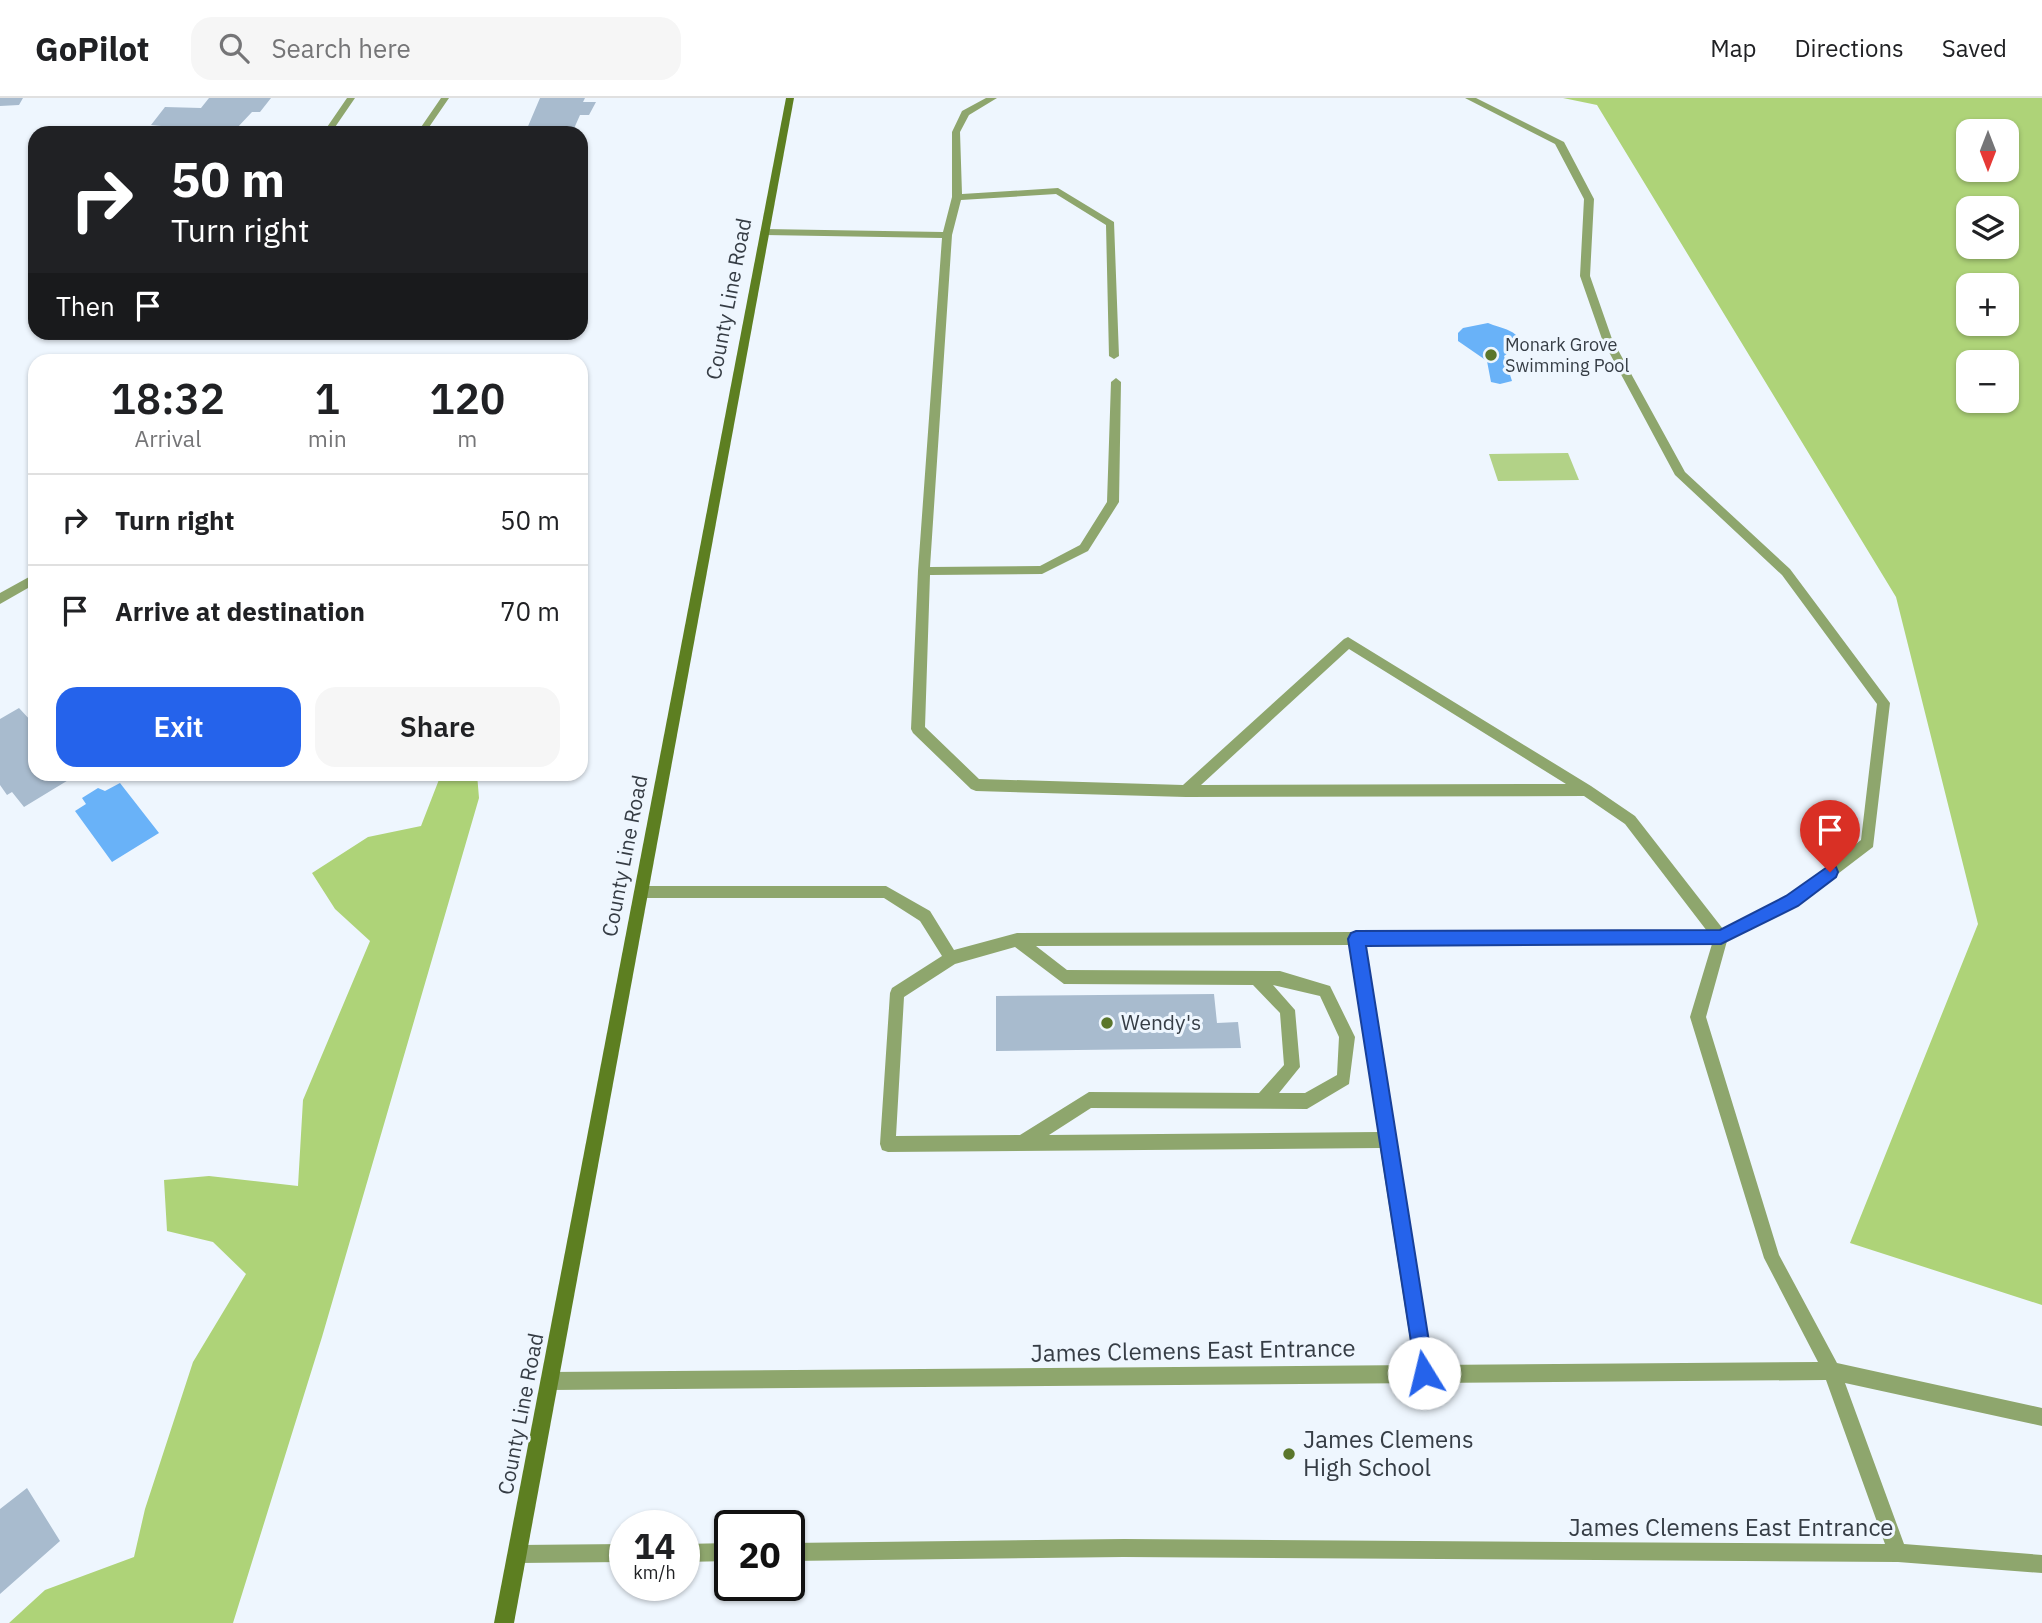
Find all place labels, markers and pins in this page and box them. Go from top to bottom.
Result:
place label: Monark Grove Swimming Pool [1505,333,1629,377]
marker: Monark Grove Swimming Pool [1483,347,1499,363]
pin [1800,800,1860,872]
place label: Wendy's [1121,1008,1201,1036]
marker: Wendy's [1099,1015,1115,1031]
place label: James Clemens High School [1303,1423,1474,1483]
marker: James Clemens High School [1281,1446,1297,1462]

